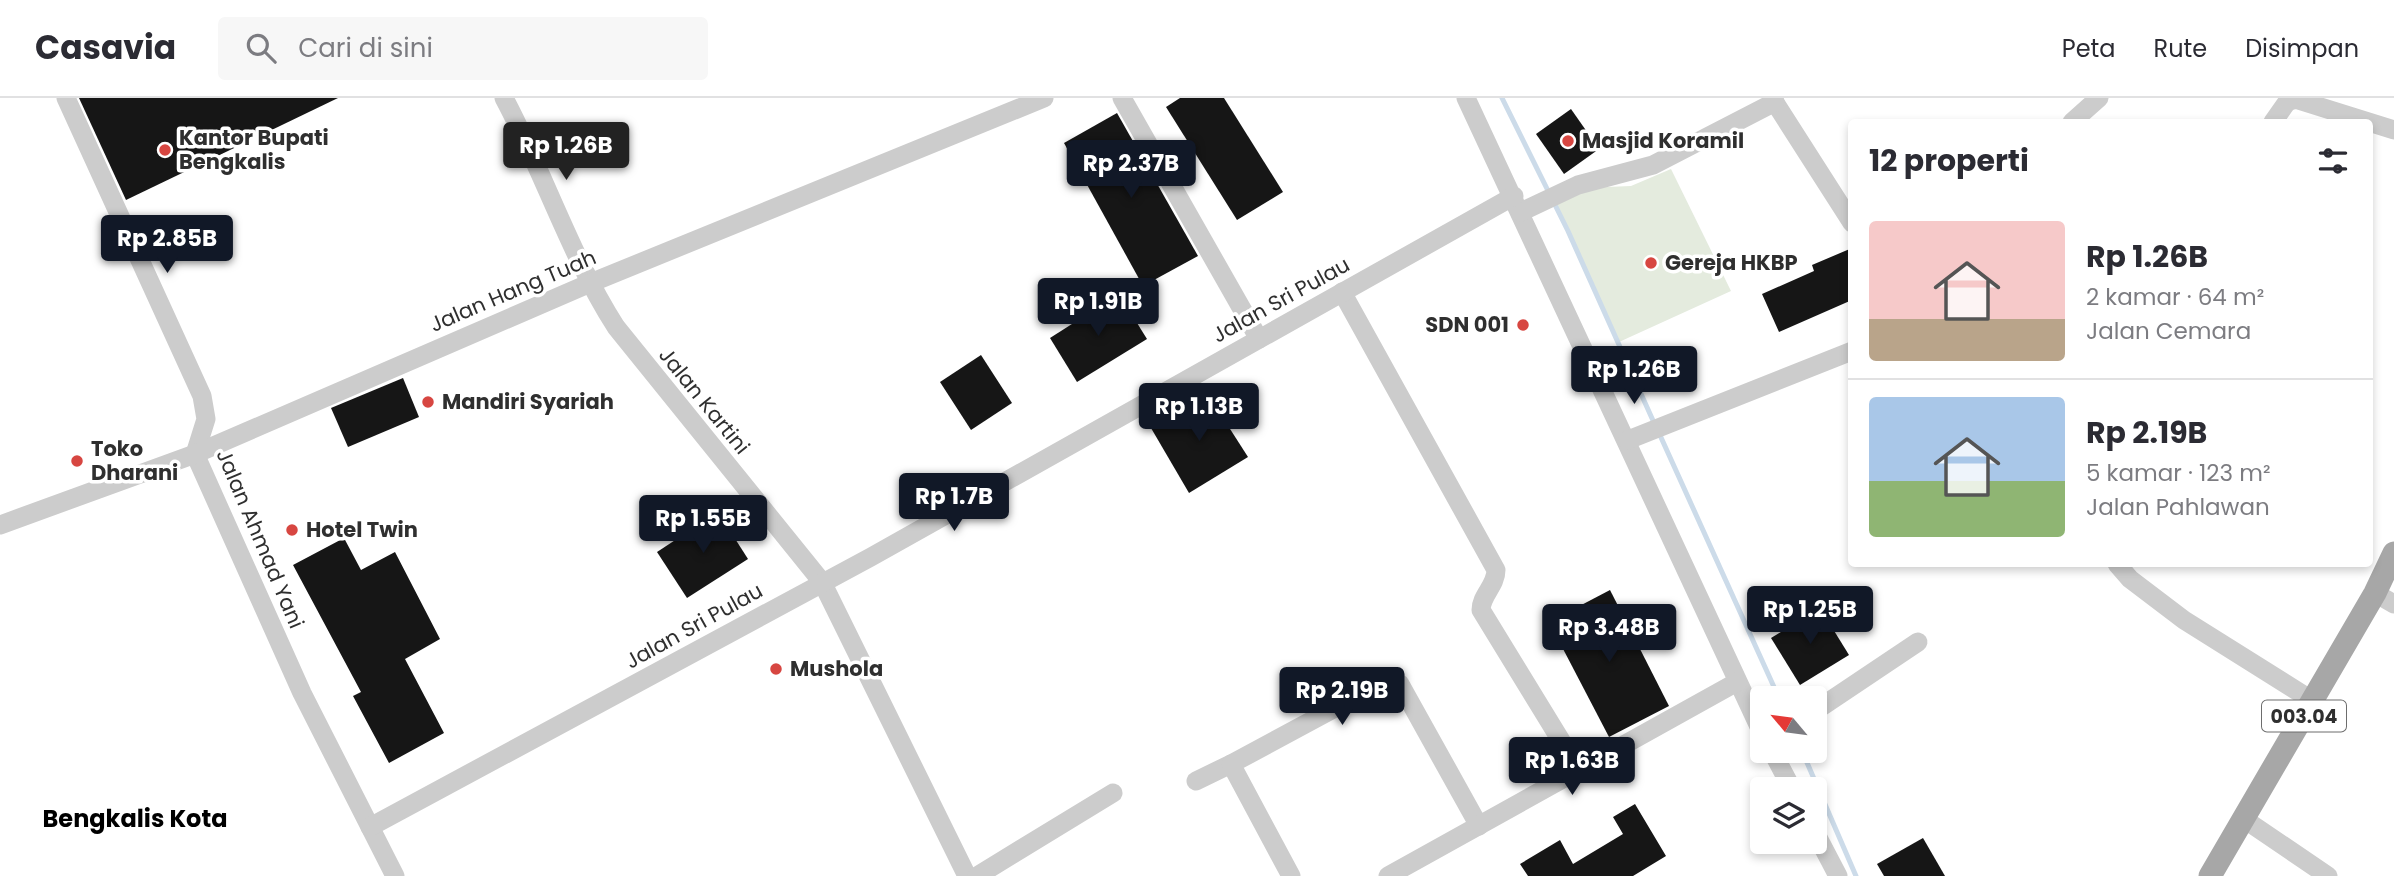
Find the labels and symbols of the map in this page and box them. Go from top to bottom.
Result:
pin: Rp 1.26B [494,122,638,182]
place label: Kantor Bupati Bengkalis [179,123,329,176]
place label: Masjid Koramil [1582,126,1744,155]
marker: Masjid Koramil [1560,133,1576,149]
pin: Rp 2.37B [1059,140,1203,200]
marker: Kantor Bupati Bengkalis [157,142,173,158]
pin: Rp 2.85B [95,216,239,275]
street label: Jalan Hang Tuah [425,242,600,339]
place label: Gereja HKBP [1665,248,1798,277]
street label: Jalan Sri Pulau [1207,250,1355,349]
marker: Gereja HKBP [1643,255,1659,271]
pin: Rp 1.91B [1026,278,1170,338]
place label: SDN 001 [1425,310,1509,339]
marker: SDN 001 [1515,317,1531,333]
street label: Jalan Kartini [652,341,756,460]
pin: Rp 1.26B [1562,346,1706,406]
pin: Rp 1.13B [1127,384,1271,443]
place label: Mandiri Syariah [442,387,614,416]
marker: Mandiri Syariah [420,394,436,410]
place label: Toko Dharani [91,434,178,487]
street label: Jalan Ahmad Yani [210,445,311,633]
marker: Toko Dharani [69,453,85,469]
pin: Rp 1.7B [889,474,1019,533]
pin: Rp 1.55B [631,496,775,555]
place label: Hotel Twin [306,515,418,544]
marker: Hotel Twin [284,522,300,538]
street label: Jalan Sri Pulau [620,576,768,675]
pin: Rp 1.25B [1738,587,1882,646]
pin: Rp 3.48B [1537,604,1681,664]
place label: Mushola [790,654,883,683]
marker: Mushola [768,661,784,677]
pin: Rp 2.19B [1270,668,1414,727]
north arrow [1750,686,1827,763]
road number: 003.04 [2262,701,2346,732]
pin: Rp 1.63B [1500,738,1644,797]
district label: Bengkalis Kota [43,802,227,835]

